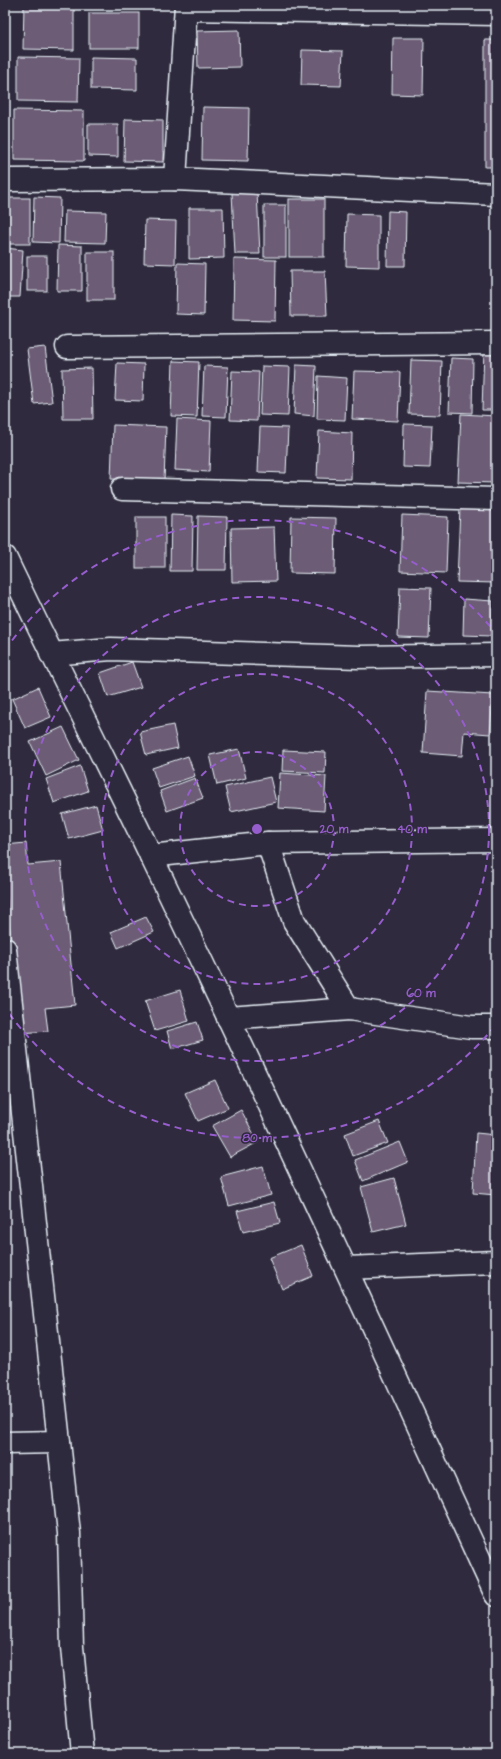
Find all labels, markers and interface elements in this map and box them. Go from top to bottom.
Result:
text: 20 m [319,821,349,838]
text: 40 m [397,821,428,838]
centre of rings [250,822,264,836]
text: 60 m [406,985,436,1002]
text: 80 m [242,1130,272,1147]

